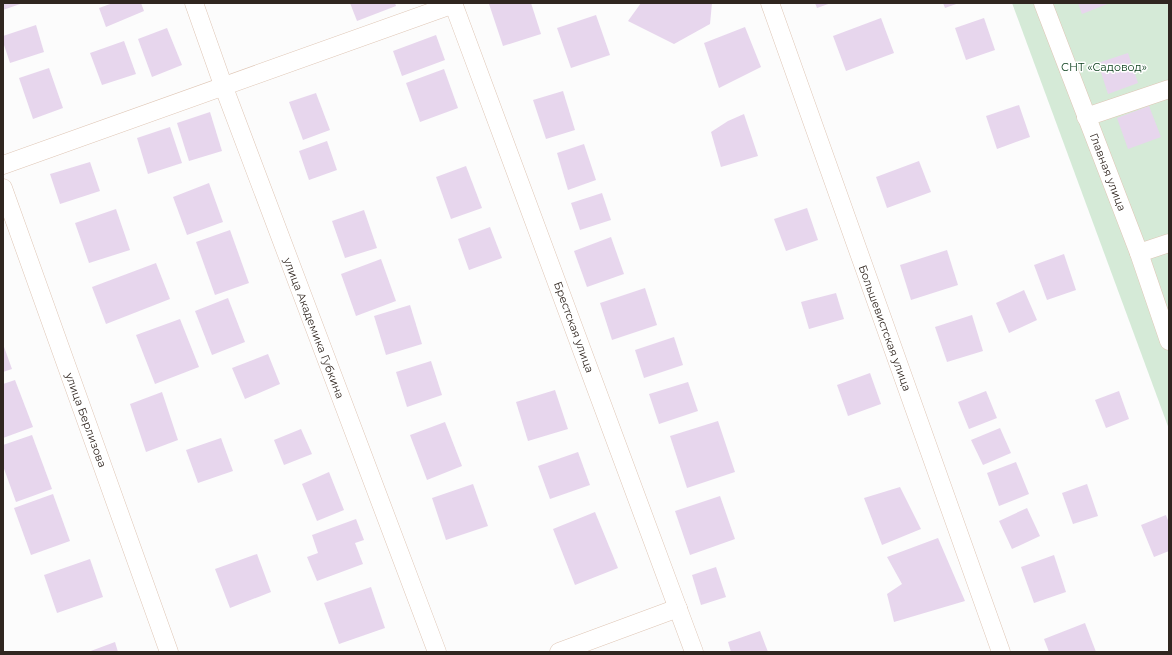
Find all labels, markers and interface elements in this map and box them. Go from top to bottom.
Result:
park label: СНТ «Садовод» [1061,60,1147,74]
street label: Главная улица [1087,131,1129,213]
street label: улица Академика Губкина [280,255,347,401]
street label: Большевистская улица [856,263,914,393]
street label: Брестская улица [551,279,597,375]
street label: улица Берлизова [62,370,110,469]

